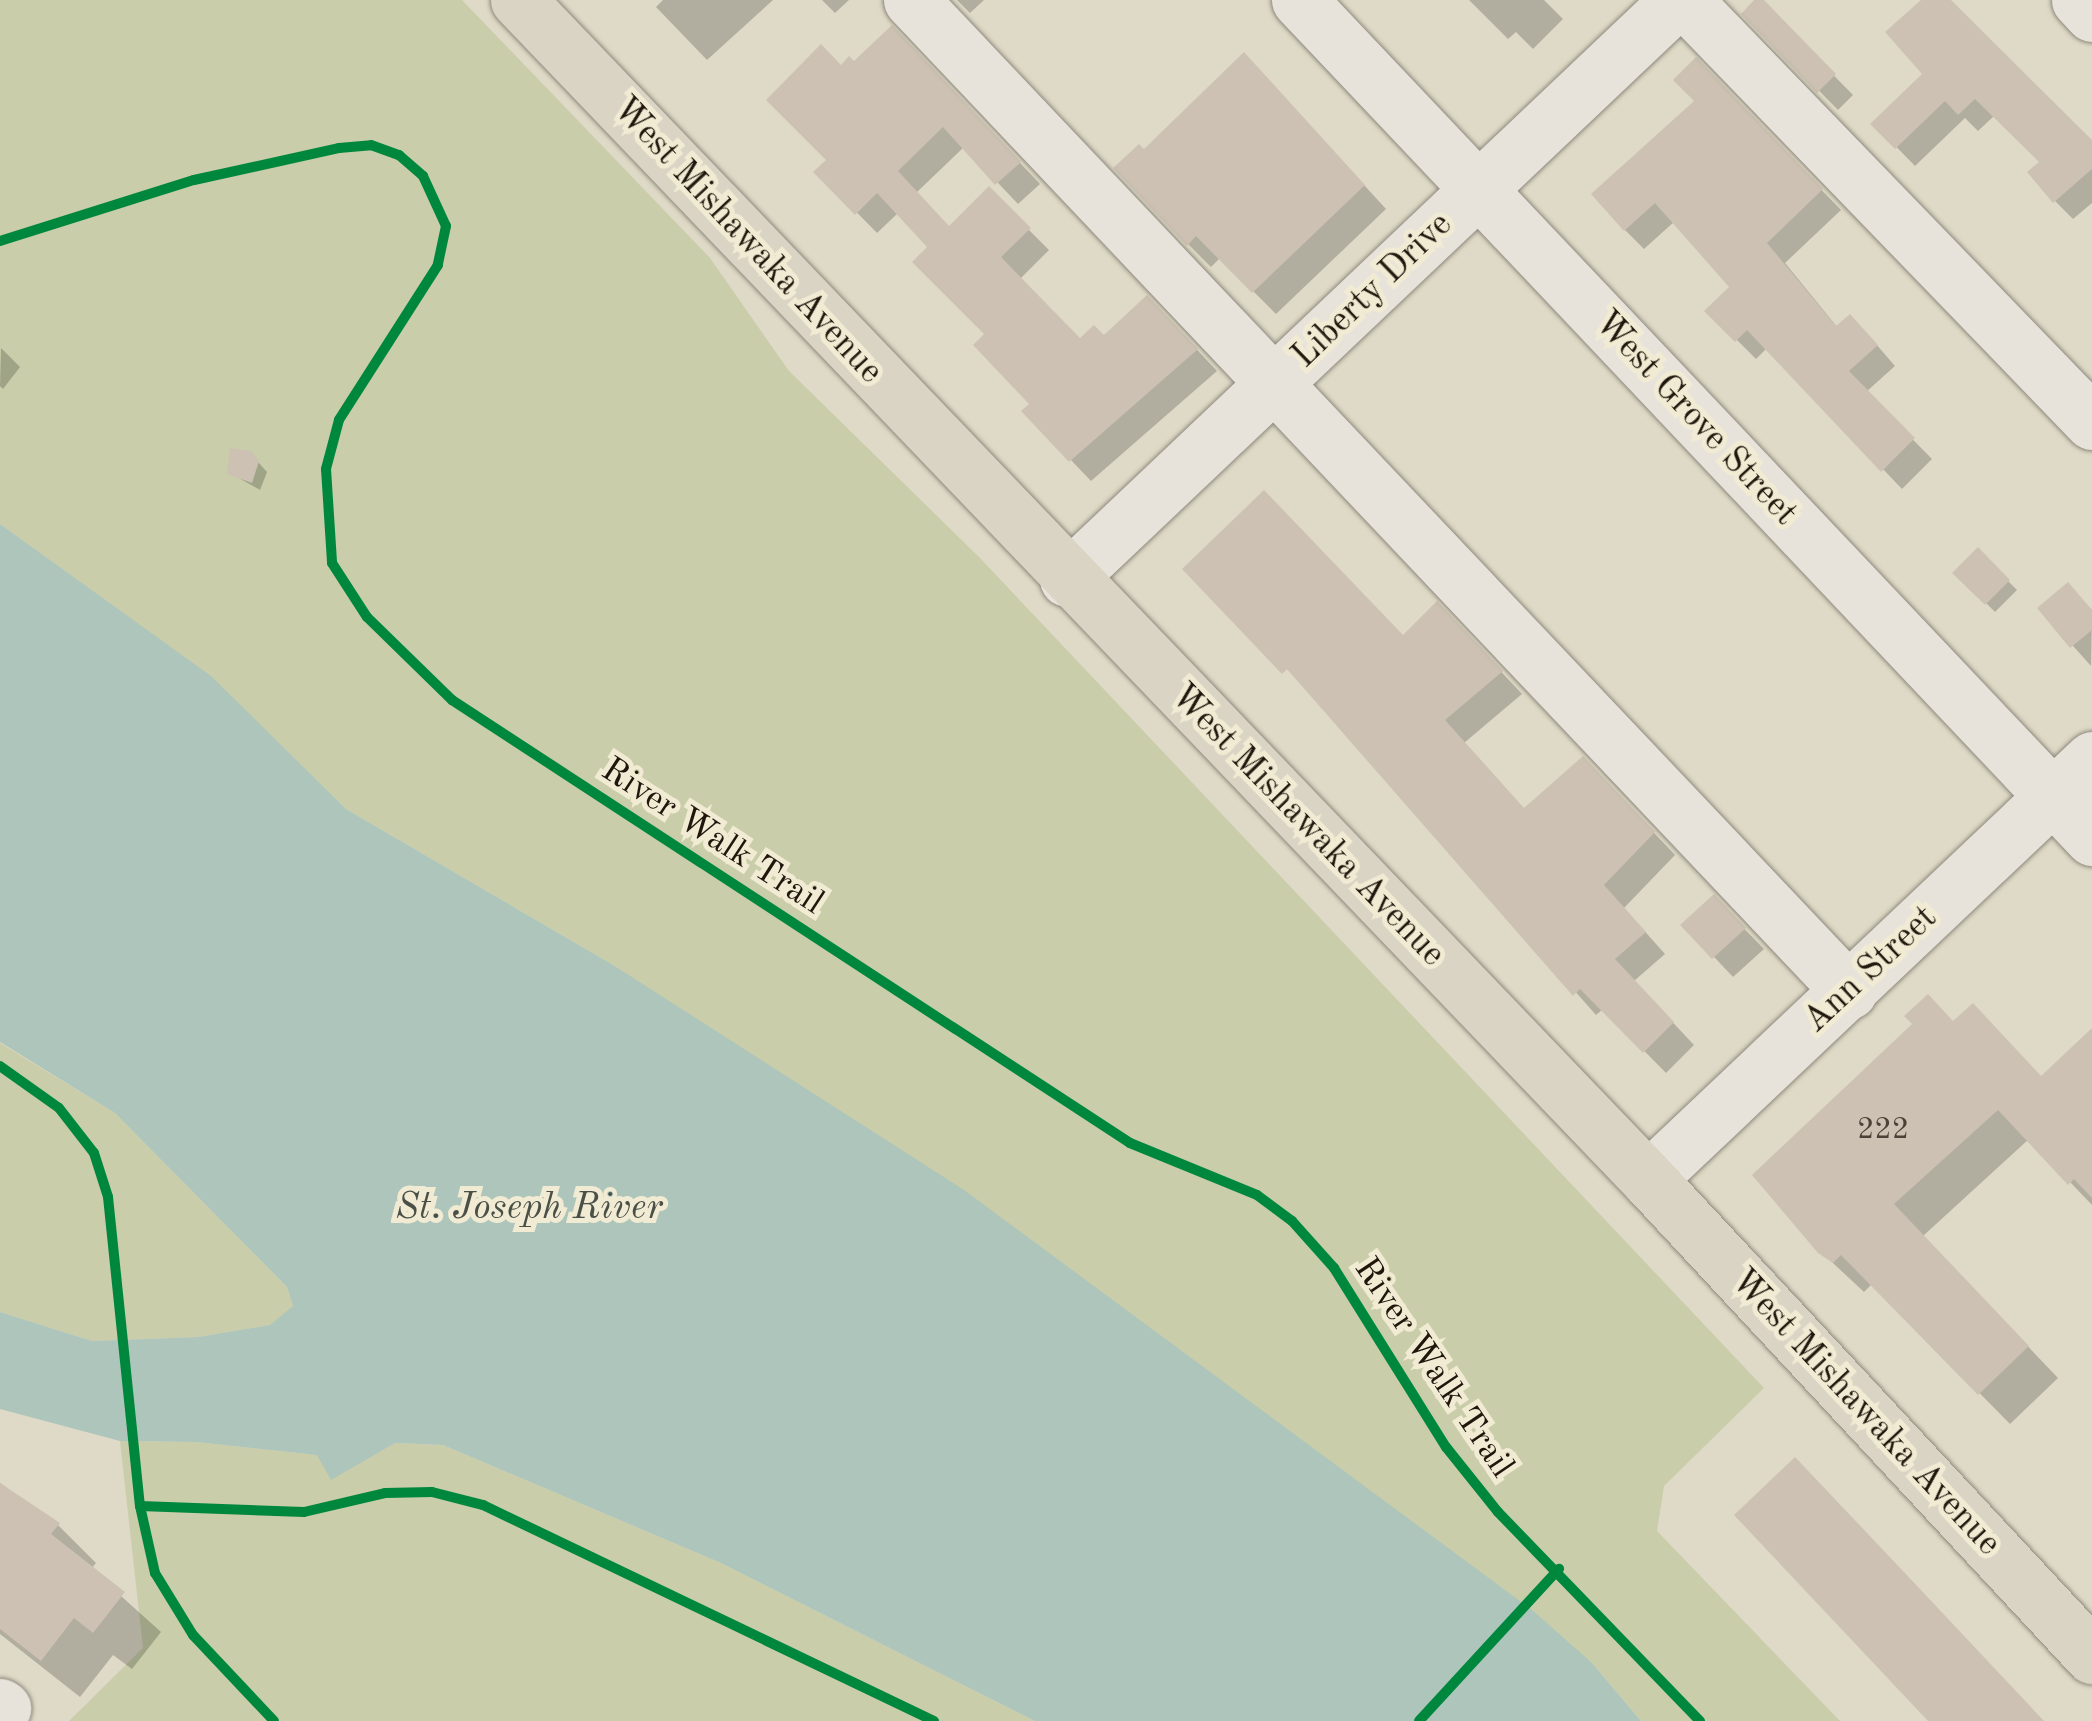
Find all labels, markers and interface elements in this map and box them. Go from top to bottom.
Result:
street label: West Mishawaka Avenue [603,89,891,393]
street label: Liberty Drive [1284,204,1462,378]
street label: West Grove Street [1585,303,1805,535]
street label: West Mishawaka Avenue [1161,676,1453,976]
street label: River Walk Trail [593,750,831,924]
street label: Ann Street [1796,898,1946,1042]
house number: 222 [1857,1112,1909,1148]
water label: St. Joseph River [395,1186,663,1232]
street label: River Walk Trail [1344,1250,1522,1486]
street label: West Mishawaka Avenue [1721,1261,2009,1565]

